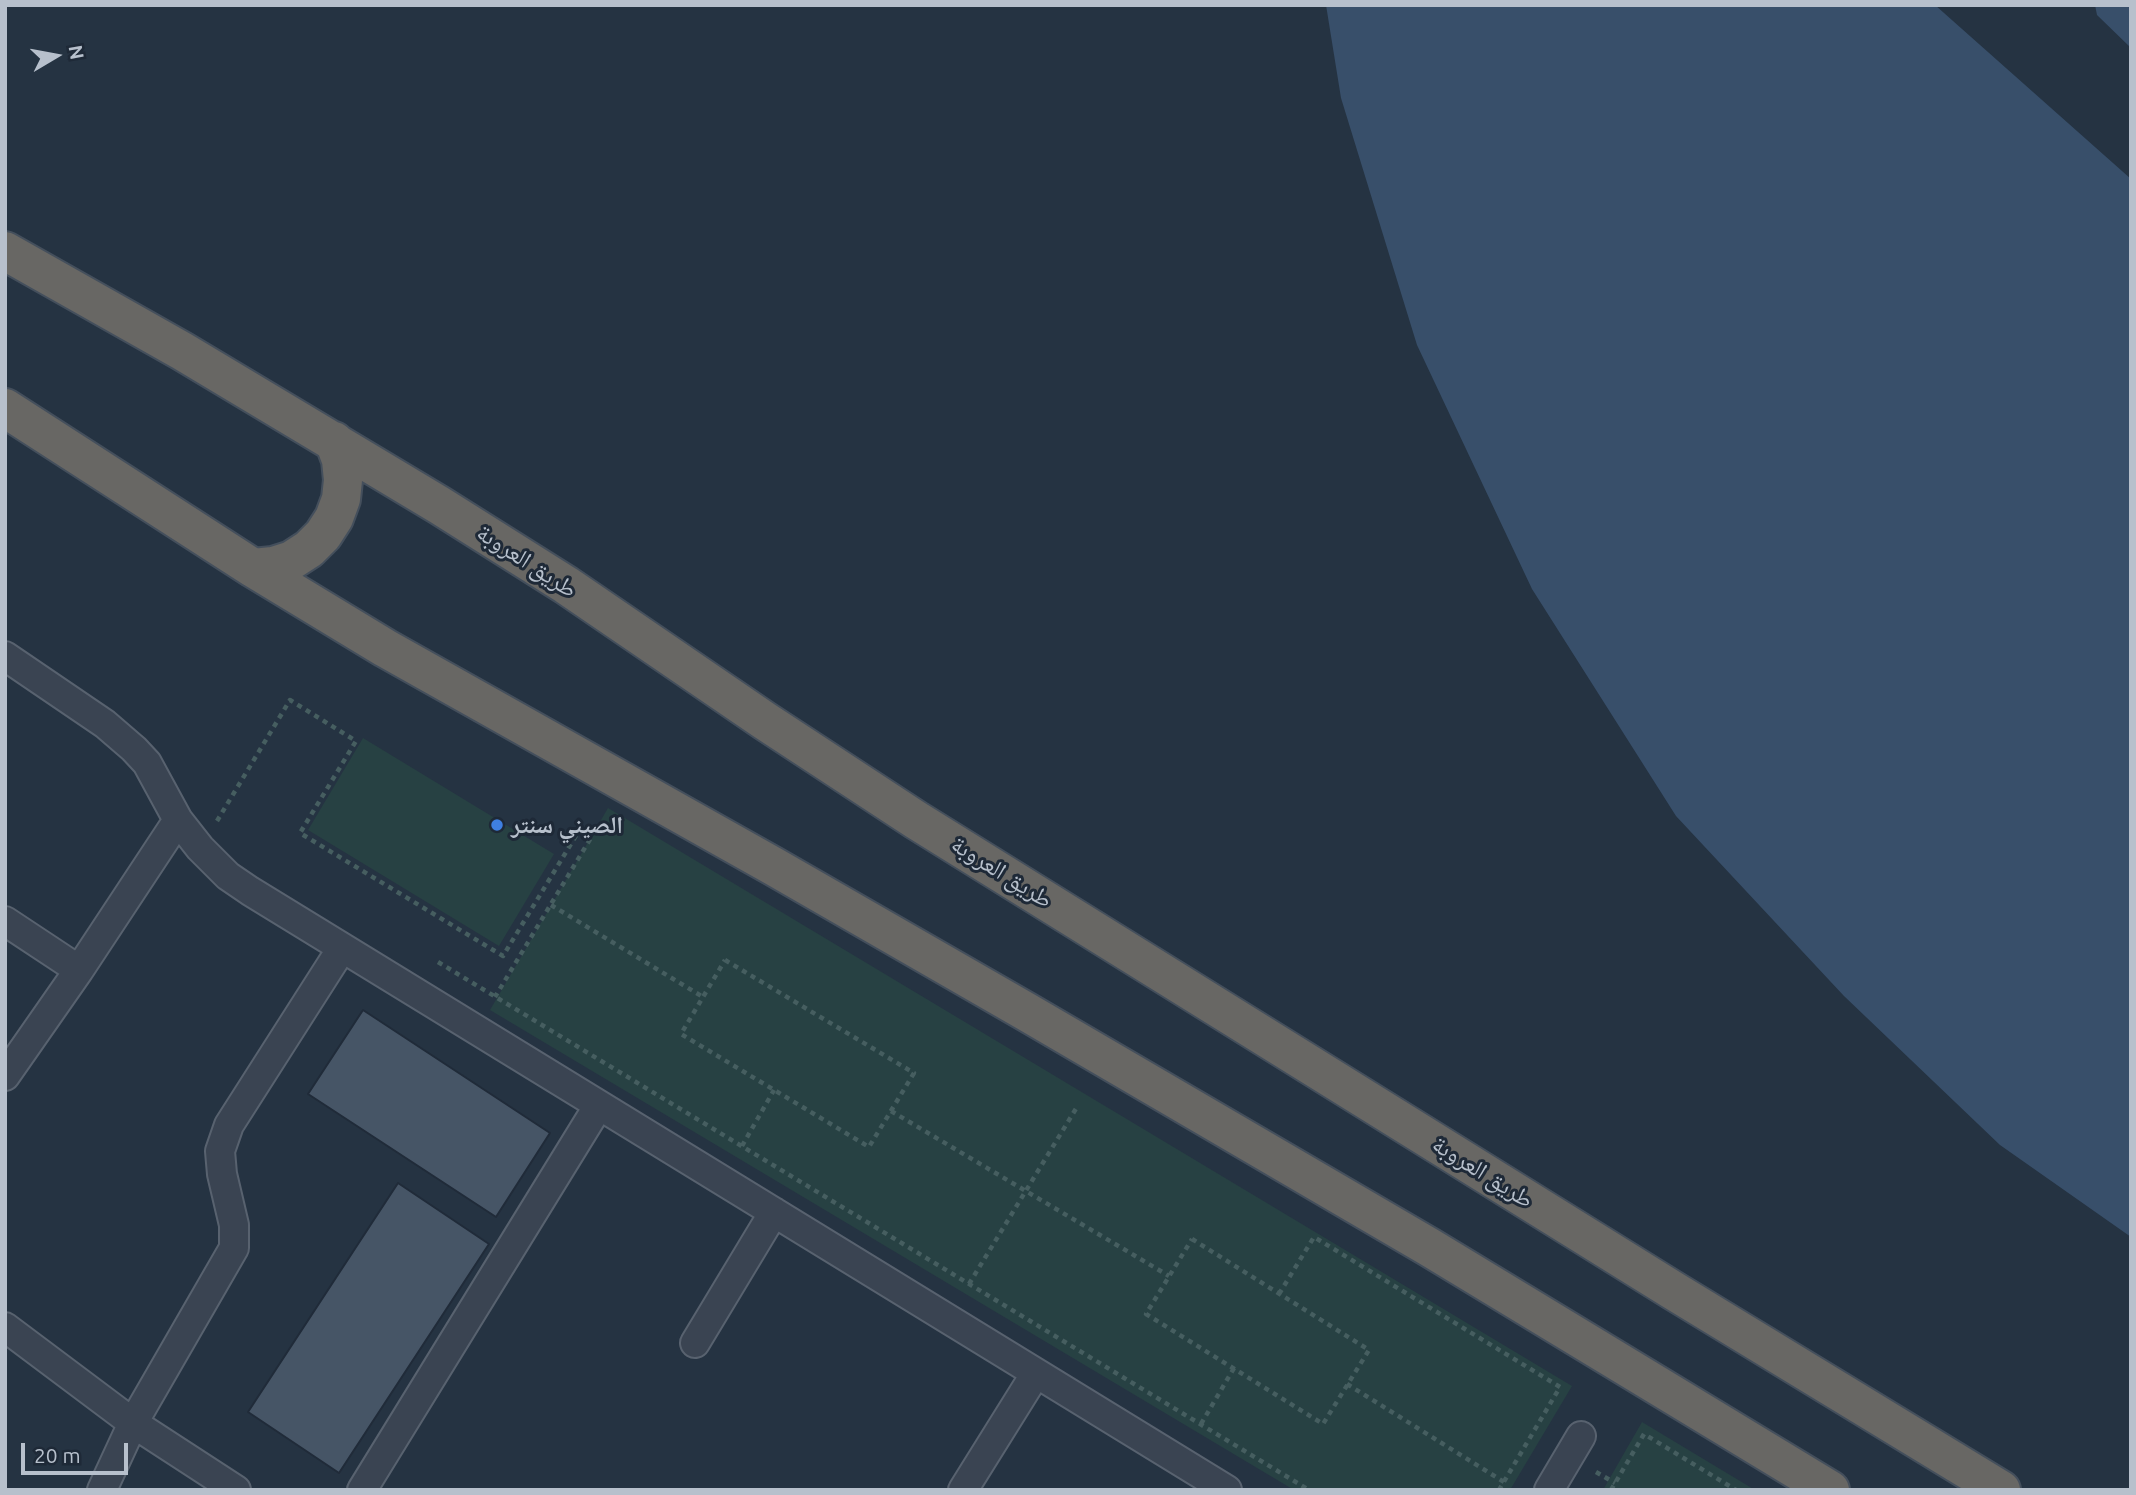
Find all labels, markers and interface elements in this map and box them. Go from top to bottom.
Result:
north arrow [21,21,91,91]
text: N [65,43,89,61]
street label: طريق العروبة [471,518,583,604]
place label: الصيني سنتر [511,811,623,839]
marker: الصيني سنتر [489,817,505,833]
street label: طريق العروبة [946,830,1058,914]
street label: طريق العروبة [1427,1130,1539,1214]
scale bar [24,1428,131,1472]
text: 20 m [34,1443,81,1467]

